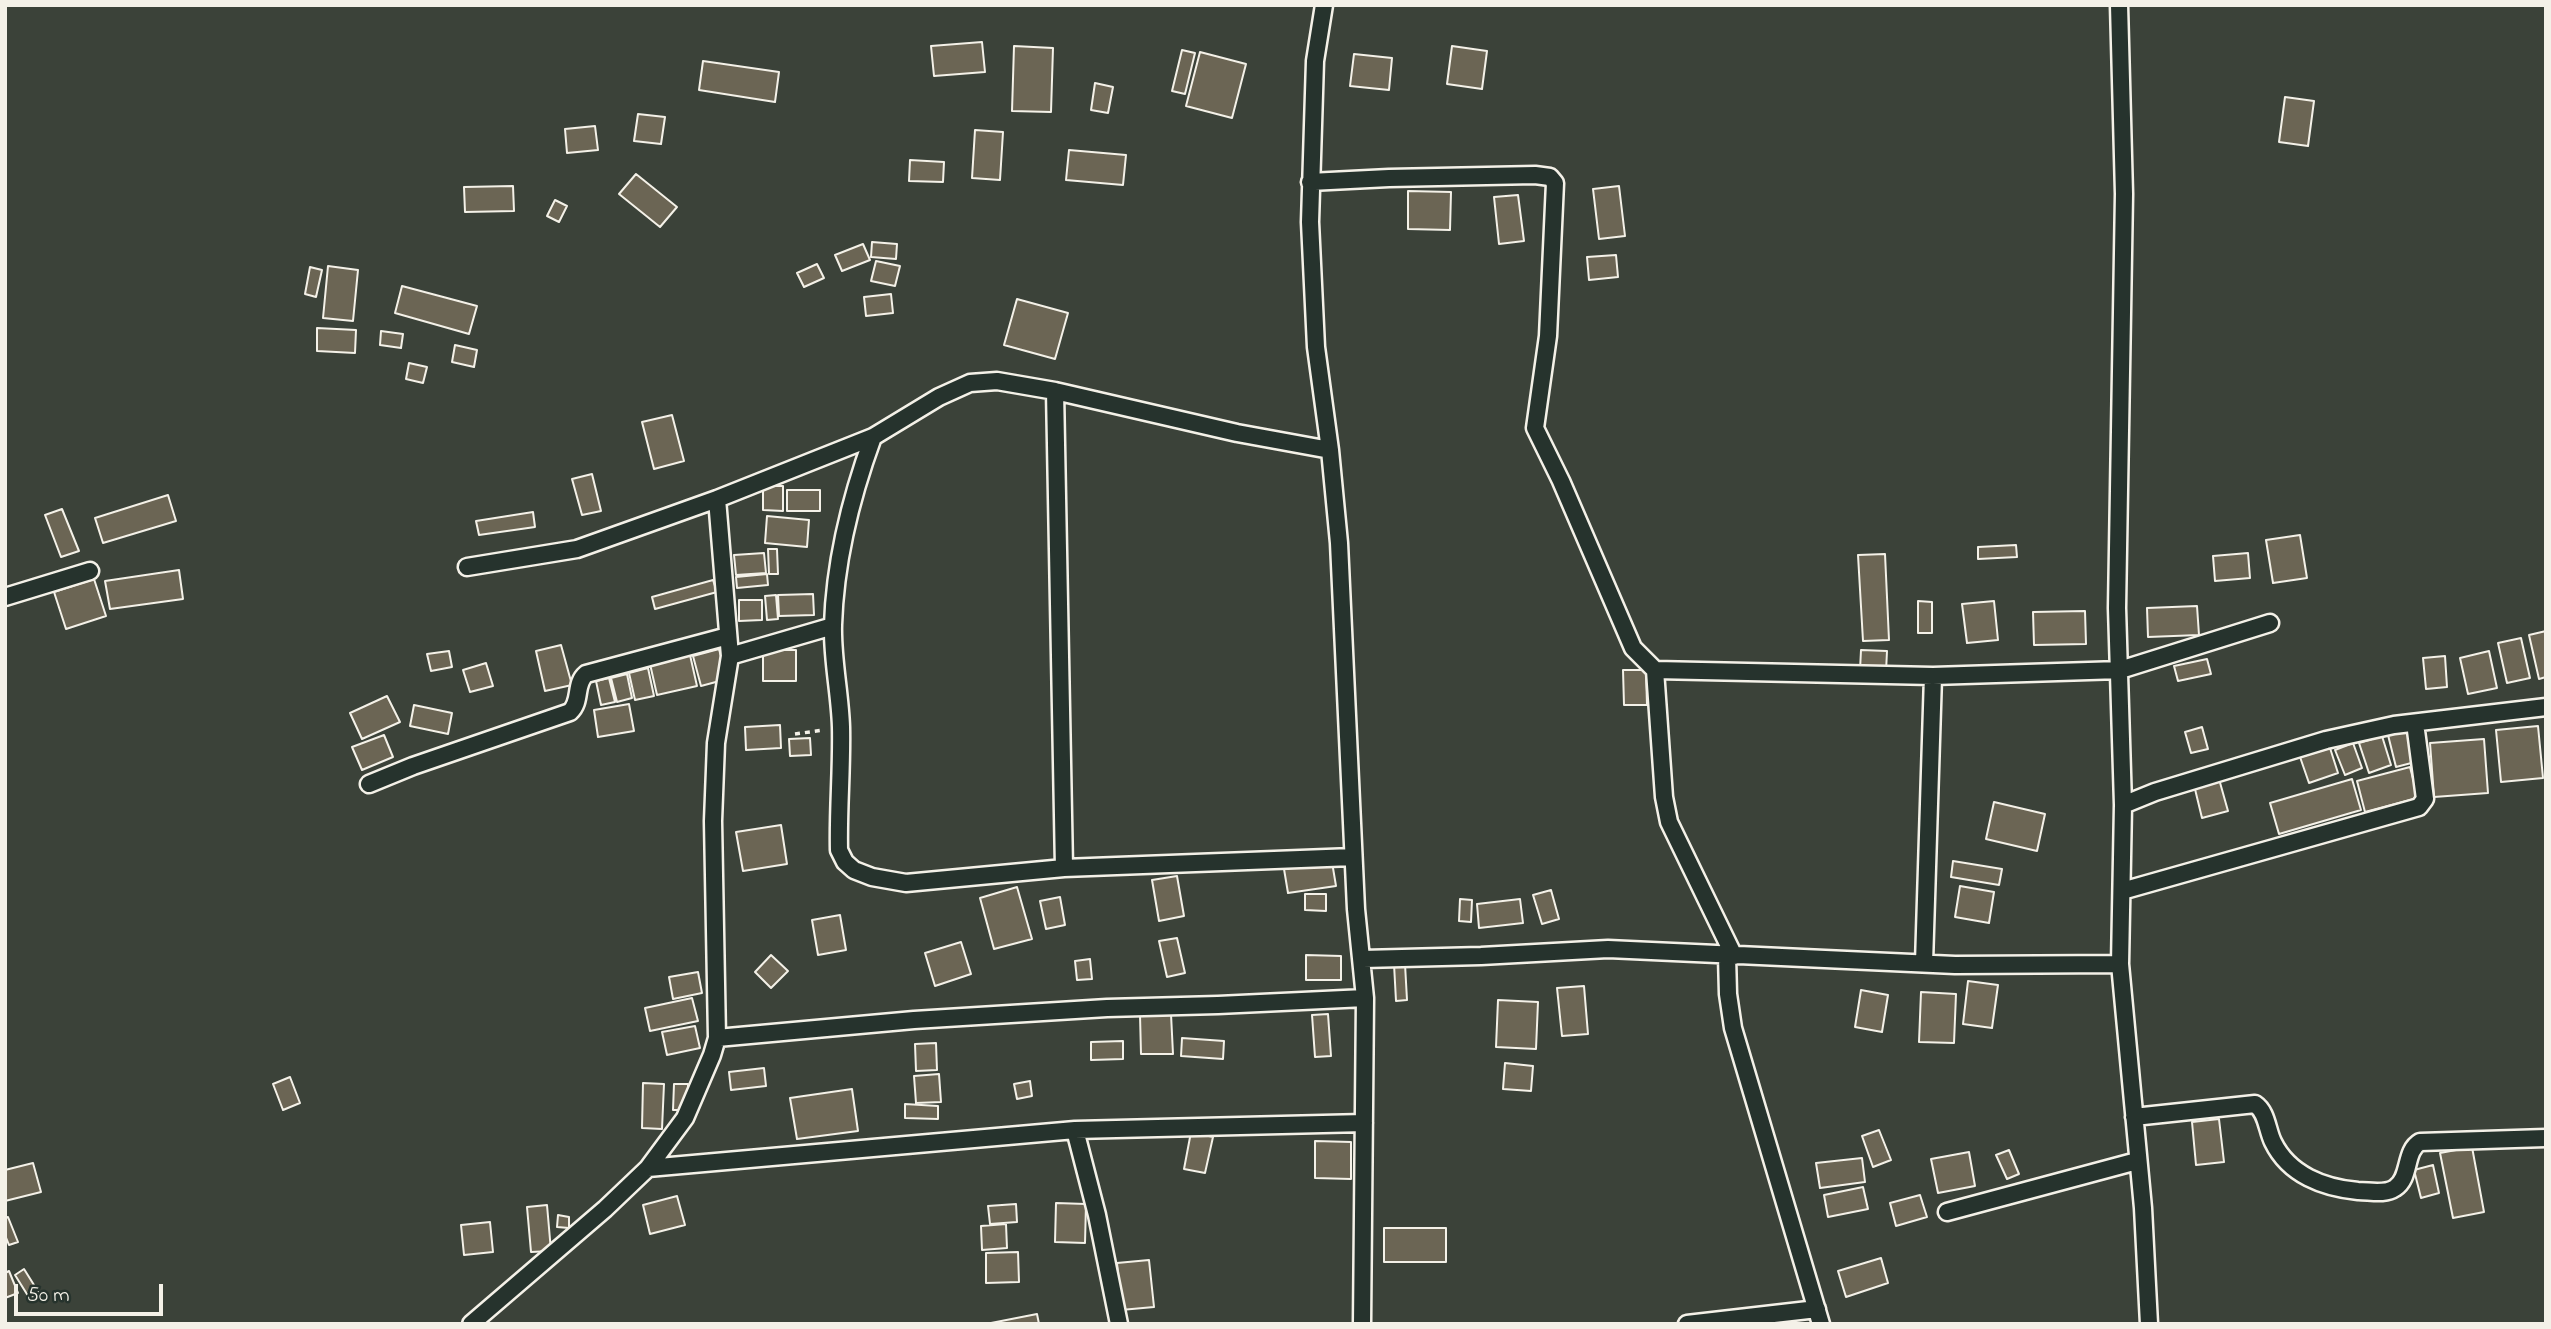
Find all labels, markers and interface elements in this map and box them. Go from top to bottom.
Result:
scale bar [18,1270,166,1314]
text: 50 m [27,1281,70,1311]

